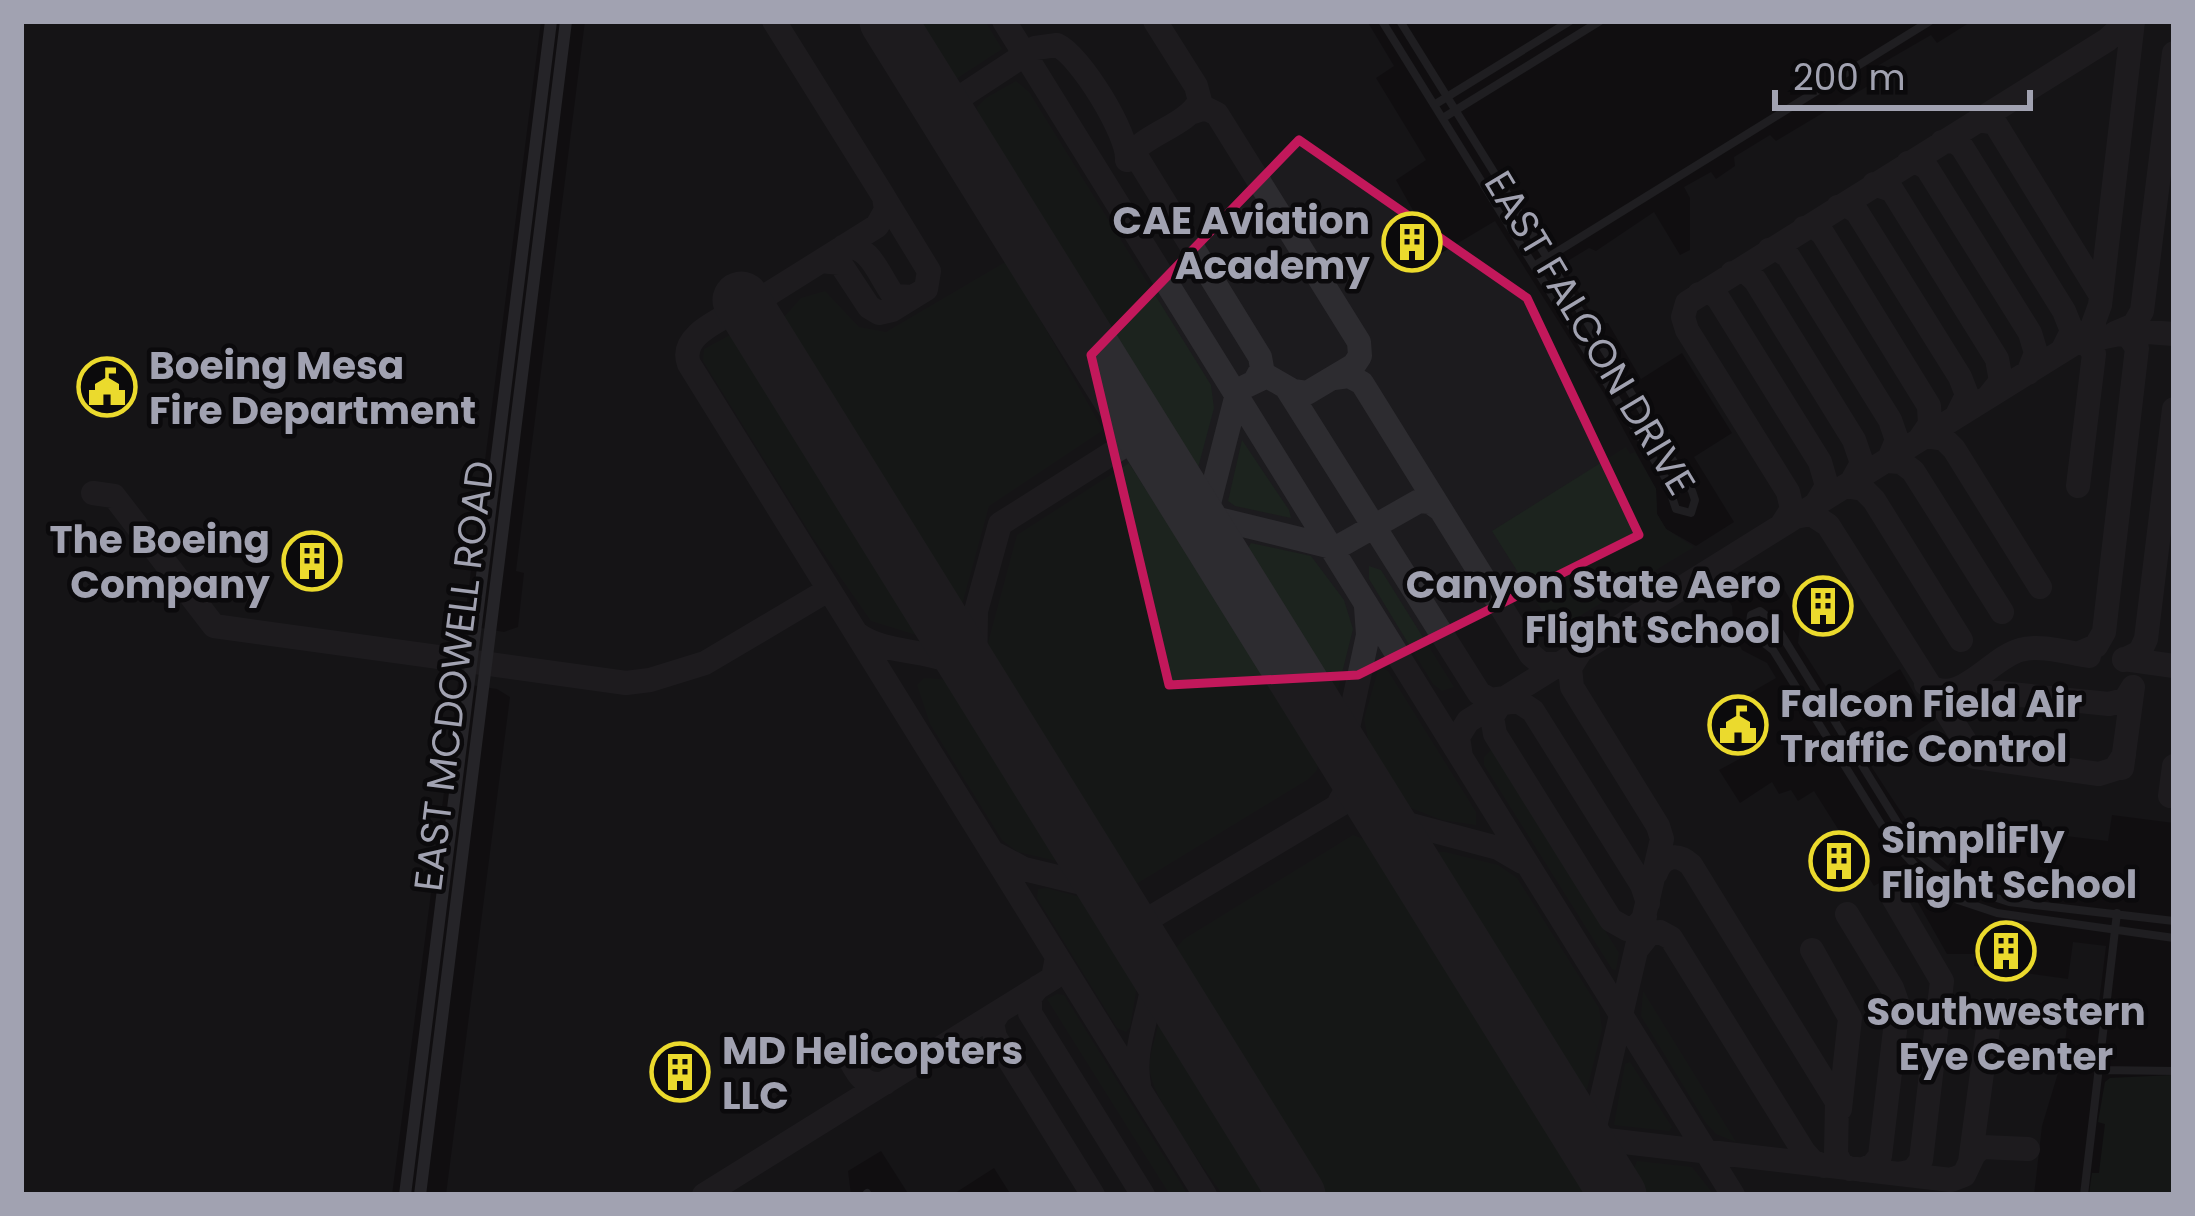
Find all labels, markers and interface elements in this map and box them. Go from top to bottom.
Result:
scale bar [1775,36,2030,110]
text: 200 m [1793,52,1906,103]
street label: EAST FALCON DRIVE [1471,161,1709,505]
place label: CAE Aviation Academy [1113,193,1370,293]
building icon: CAE Aviation Academy [1381,211,1443,273]
place label: Boeing Mesa Fire Department [149,338,476,438]
public building icon: Boeing Mesa Fire Department [76,356,138,418]
street label: EAST MCDOWELL ROAD [400,458,508,894]
place label: The Boeing Company [50,512,270,612]
building icon: The Boeing Company [281,530,343,592]
place label: Canyon State Aero Flight School [1406,557,1781,657]
building icon: Canyon State Aero Flight School [1792,575,1854,637]
place label: Falcon Field Air Traffic Control [1780,676,2082,776]
public building icon: Falcon Field Air Traffic Control [1707,694,1769,756]
place label: SimpliFly Flight School [1881,812,2137,912]
building icon: SimpliFly Flight School [1808,830,1870,892]
building icon: Southwestern Eye Center [1975,920,2037,982]
place label: Southwestern Eye Center [1866,984,2146,1084]
place label: MD Helicopters LLC [722,1023,1023,1123]
building icon: MD Helicopters LLC [649,1041,711,1103]

